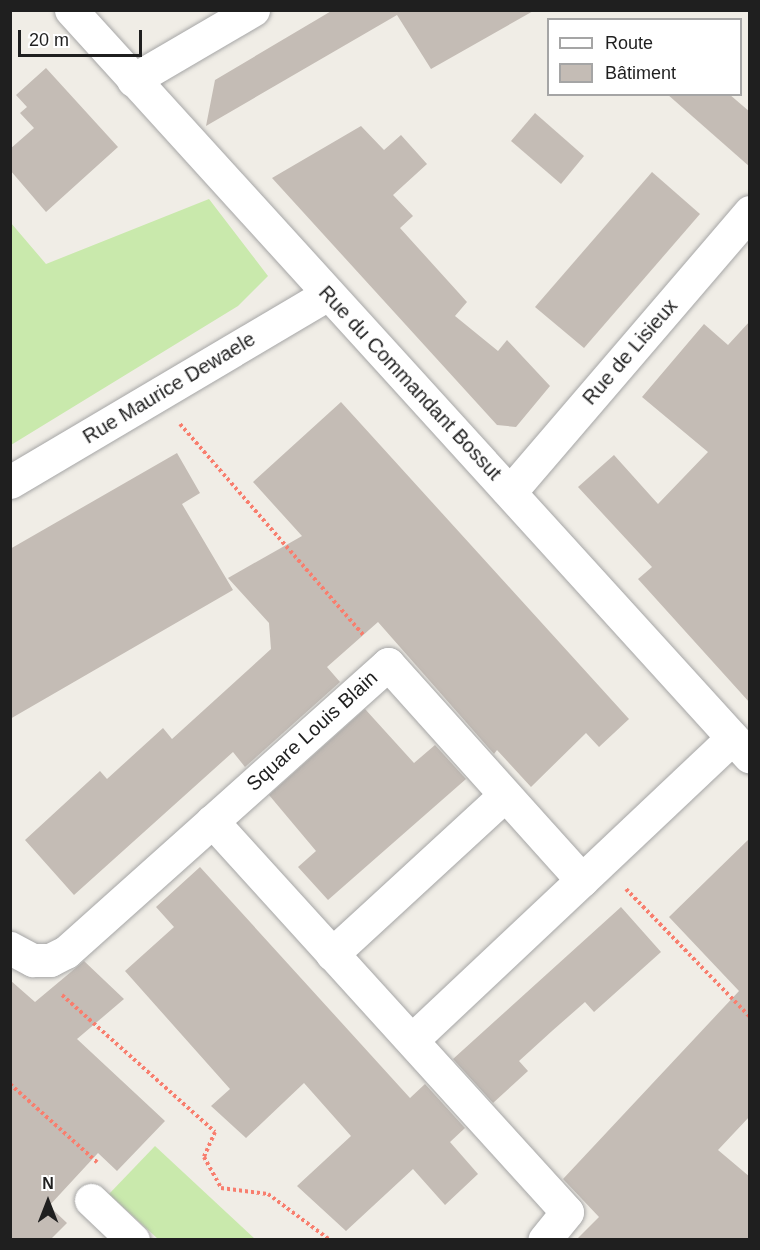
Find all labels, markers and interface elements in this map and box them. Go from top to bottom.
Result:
scale bar [21,18,146,56]
legend [547,18,742,96]
text: 20 m [29,30,69,50]
text: Route [605,33,653,53]
text: Bâtiment [605,63,676,83]
street label: Rue du Commandant Bossut [314,281,506,485]
street label: Rue de Lisieux [578,294,682,410]
street label: Rue Maurice Dewaele [78,327,260,449]
street label: Square Louis Blain [242,666,382,796]
north arrow [18,1172,78,1232]
text: N [42,1175,54,1192]

